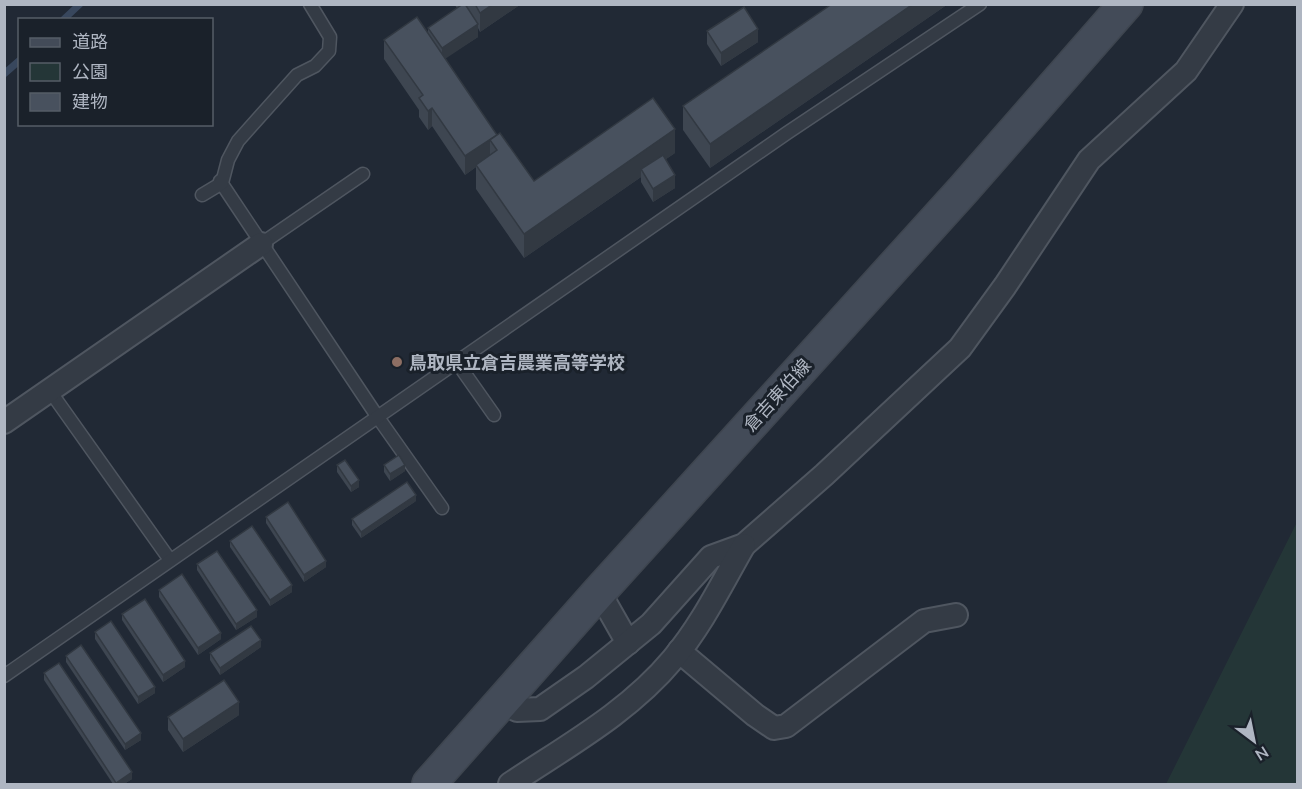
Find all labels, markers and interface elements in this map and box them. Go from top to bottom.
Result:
legend [18,18,213,126]
text: 道路 [72,30,108,53]
text: 公園 [72,60,108,83]
text: 建物 [72,90,108,113]
place label: 鳥取県立倉吉農業高等学校 [409,351,625,374]
street label: 倉吉東伯線 [738,354,816,436]
marker: 鳥取県立倉吉農業高等学校 [390,355,404,369]
north arrow [1224,711,1284,771]
text: N [1252,742,1272,765]

